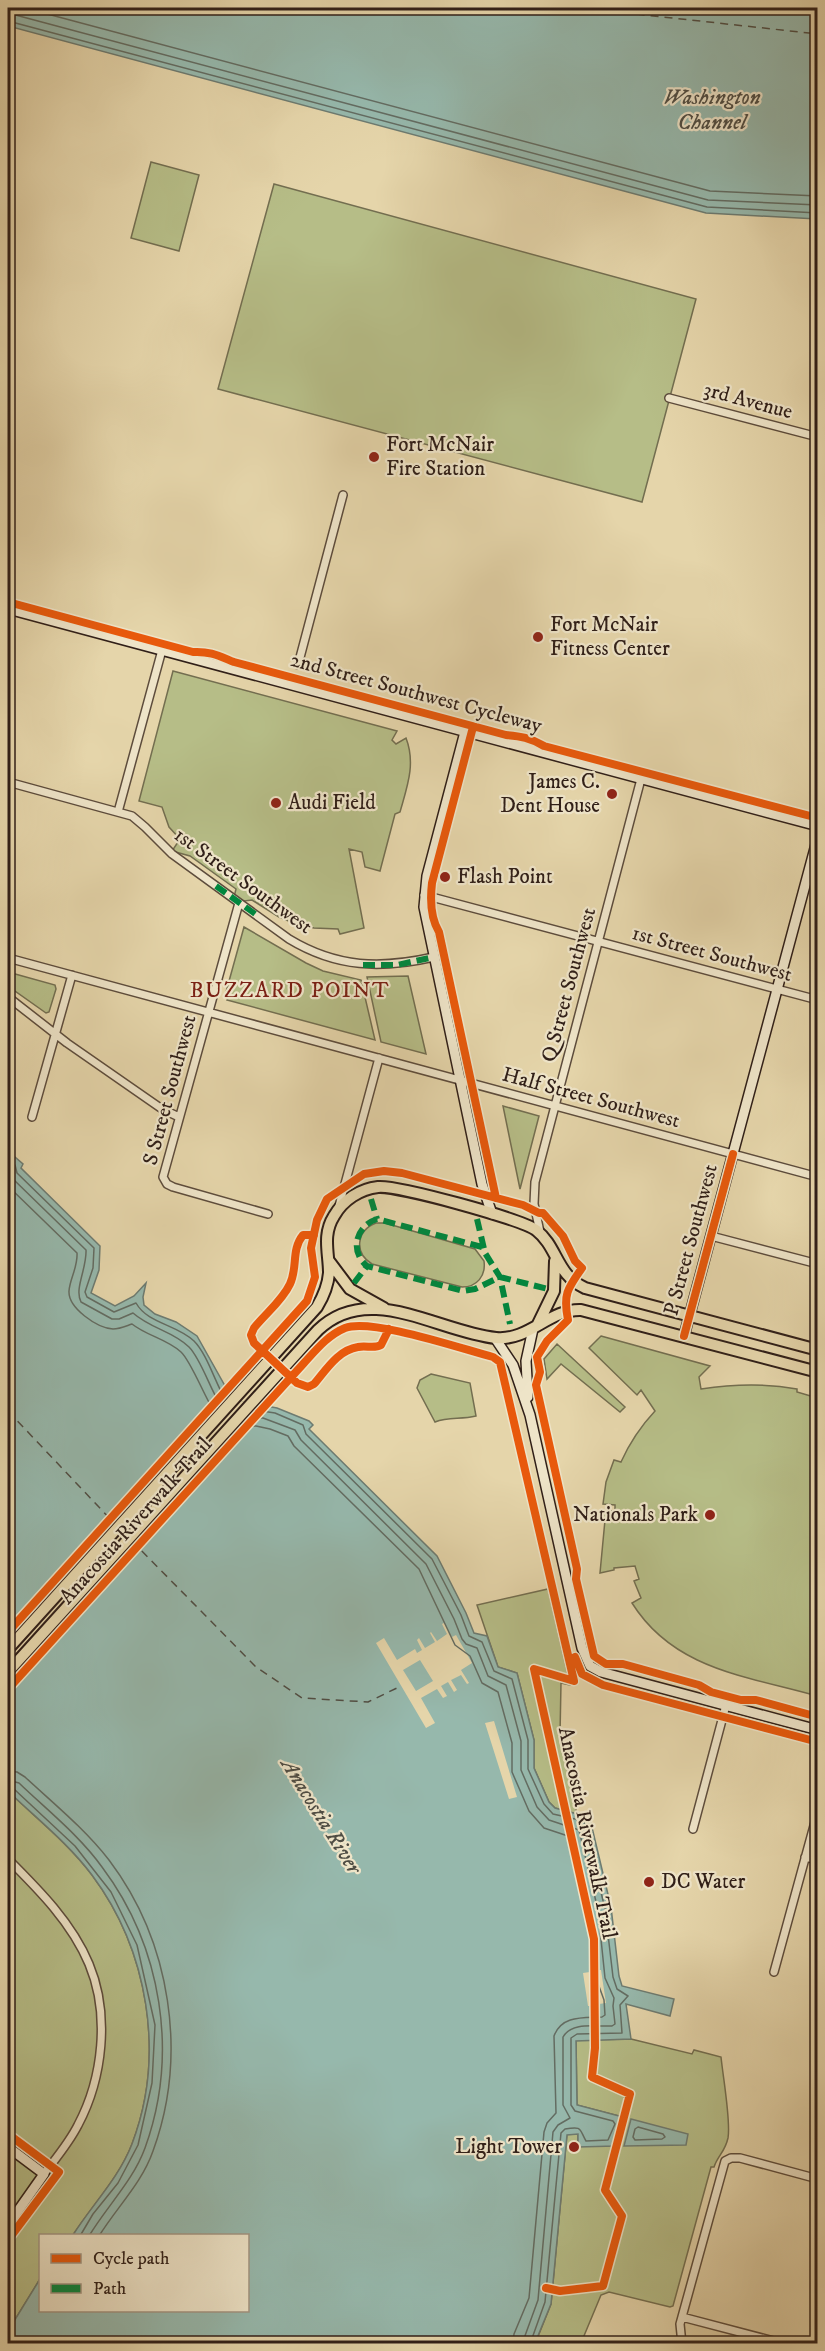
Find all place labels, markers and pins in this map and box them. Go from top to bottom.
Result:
place label: Fort McNair Fire Station [386,432,494,482]
marker: Fort McNair Fire Station [367,450,381,464]
place label: Fort McNair Fitness Center [550,612,670,662]
marker: Fort McNair Fitness Center [531,630,545,644]
place label: James C. Dent House [500,769,600,819]
marker: James C. Dent House [605,787,619,801]
place label: Audi Field [288,790,376,816]
marker: Audi Field [269,796,283,810]
place label: Flash Point [457,864,553,890]
marker: Flash Point [438,870,452,884]
place label: Nationals Park [573,1502,699,1528]
marker: Nationals Park [703,1508,717,1522]
place label: DC Water [661,1869,745,1895]
marker: DC Water [642,1875,656,1889]
place label: Light Tower [455,2134,562,2160]
marker: Light Tower [567,2140,581,2154]

